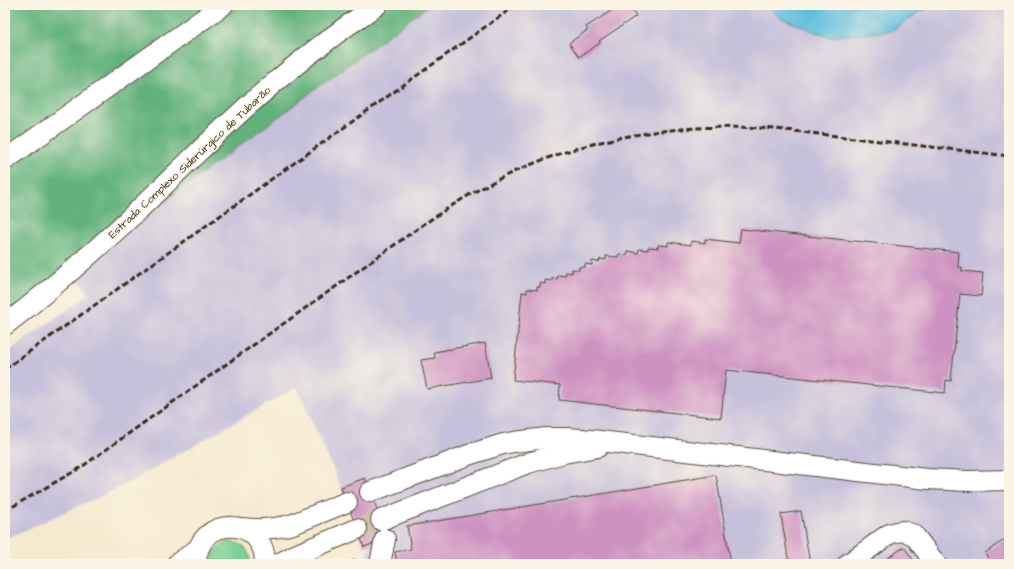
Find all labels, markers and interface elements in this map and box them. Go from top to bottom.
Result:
street label: Estrada Complexo Siderúrgico de Tubarão [105,82,275,243]

